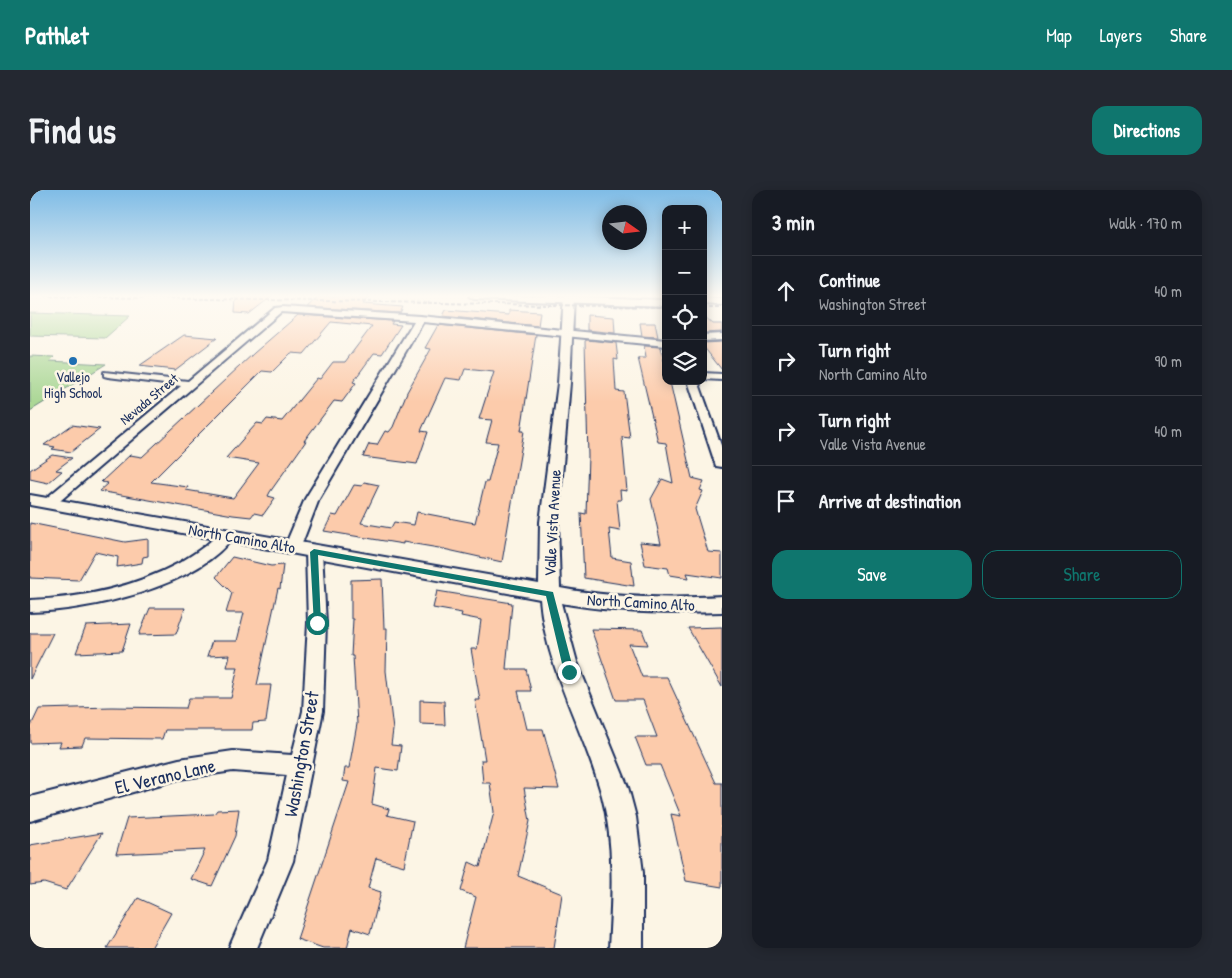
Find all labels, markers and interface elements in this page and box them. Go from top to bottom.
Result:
text: Pathlet [25,19,88,51]
text: Map [1046,23,1072,48]
text: Layers [1100,23,1142,48]
text: Share [1170,23,1207,48]
button: Directions [1092,106,1202,155]
text: Find us [30,107,116,154]
north arrow [602,205,647,250]
map controls [662,205,707,385]
button: + [662,205,707,250]
text: 3 min [772,208,815,237]
text: Walk · 170 m [1109,212,1182,234]
button: − [662,250,707,295]
text: Continue [819,267,880,293]
icon: ahead [772,277,800,305]
text: 40 m [1154,280,1182,302]
text: Washington Street [819,293,926,315]
button: locate [662,295,707,340]
text: Turn right [819,337,890,363]
button: layers [662,340,707,385]
icon: right [772,347,800,375]
text: 90 m [1154,350,1182,372]
marker: Vallejo High School [67,355,79,367]
text: North Camino Alto [819,363,927,385]
place label: Vallejo High School [44,367,102,403]
street label: Nevada Street [115,368,182,429]
text: Turn right [819,407,890,433]
icon: right [772,417,800,445]
text: 40 m [1154,420,1182,442]
text: Valle Vista Avenue [819,433,926,455]
street label: Valle Vista Avenue [538,468,566,577]
icon: arrive [772,487,800,515]
text: Arrive at destination [819,488,961,514]
street label: North Camino Alto [187,518,298,558]
button: Save [772,550,972,599]
button: Share [982,550,1182,599]
street label: North Camino Alto [587,588,696,616]
route start [306,612,329,635]
route end [558,661,581,684]
street label: Washington Street [277,689,325,819]
street label: El Verano Lane [112,752,218,800]

